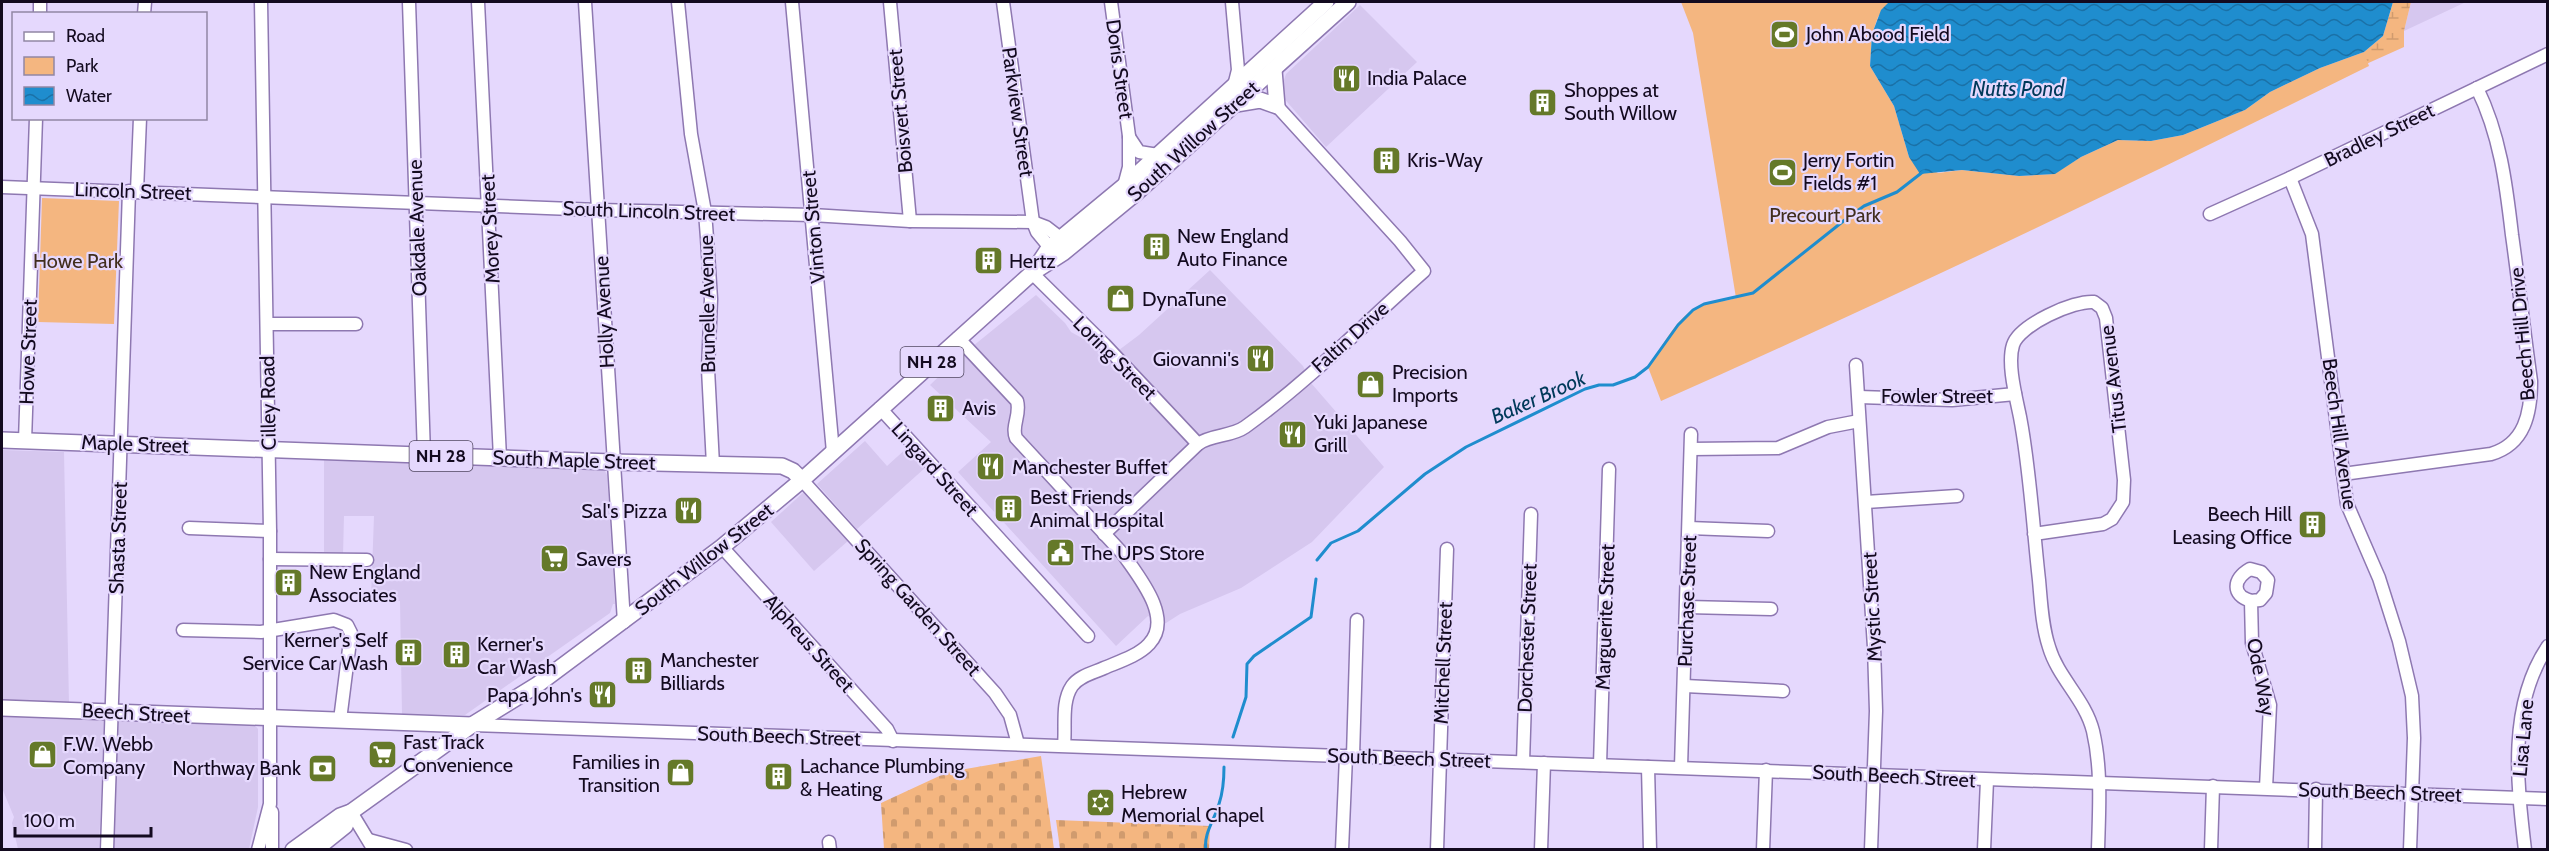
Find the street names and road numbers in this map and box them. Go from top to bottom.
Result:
street label: Doris Street [1101,18,1139,121]
street label: Parkview Street [997,46,1039,179]
street label: Boisvert Street [883,48,917,174]
street label: South Willow Street [1122,75,1264,206]
street label: Bradley Street [2320,98,2438,172]
street label: Oakdale Avenue [403,159,431,297]
street label: Vinton Street [796,169,830,284]
street label: Morey Street [475,174,505,284]
street label: Lincoln Street [74,177,192,205]
street label: South Lincoln Street [562,196,736,226]
street label: Brunelle Avenue [694,235,720,373]
street label: Holly Avenue [589,255,619,369]
street label: Beech Hill Drive [2504,266,2540,402]
street label: Faltin Drive [1307,296,1393,378]
street label: Howe Street [14,299,42,405]
street label: Loring Street [1068,311,1162,405]
street label: Titus Avenue [2094,324,2132,434]
road number: NH 28 [900,347,964,377]
street label: Cilley Road [255,355,281,451]
street label: Beech Hill Avenue [2318,357,2362,511]
street label: Fowler Street [1881,384,1993,408]
street label: Lingard Street [887,417,984,521]
street label: Maple Street [81,430,189,458]
road number: NH 28 [410,441,472,471]
street label: South Maple Street [492,445,656,475]
street label: Shasta Street [104,481,132,595]
street label: South Willow Street [630,497,778,620]
street label: Spring Garden Street [850,533,986,681]
street label: Purchase Street [1673,534,1701,667]
street label: Marguerite Street [1590,543,1620,690]
street label: Mystic Street [1857,551,1887,663]
street label: Dorchester Street [1512,563,1542,713]
street label: Alpheus Street [759,589,860,697]
street label: Mitchell Street [1429,601,1457,725]
street label: Ode Way [2242,636,2280,718]
street label: Beech Street [81,698,191,728]
street label: Lisa Lane [2508,698,2538,778]
street label: South Beech Street [697,721,861,751]
street label: South Beech Street [1327,743,1491,773]
street label: South Beech Street [1812,760,1977,792]
street label: South Beech Street [2298,777,2462,807]

